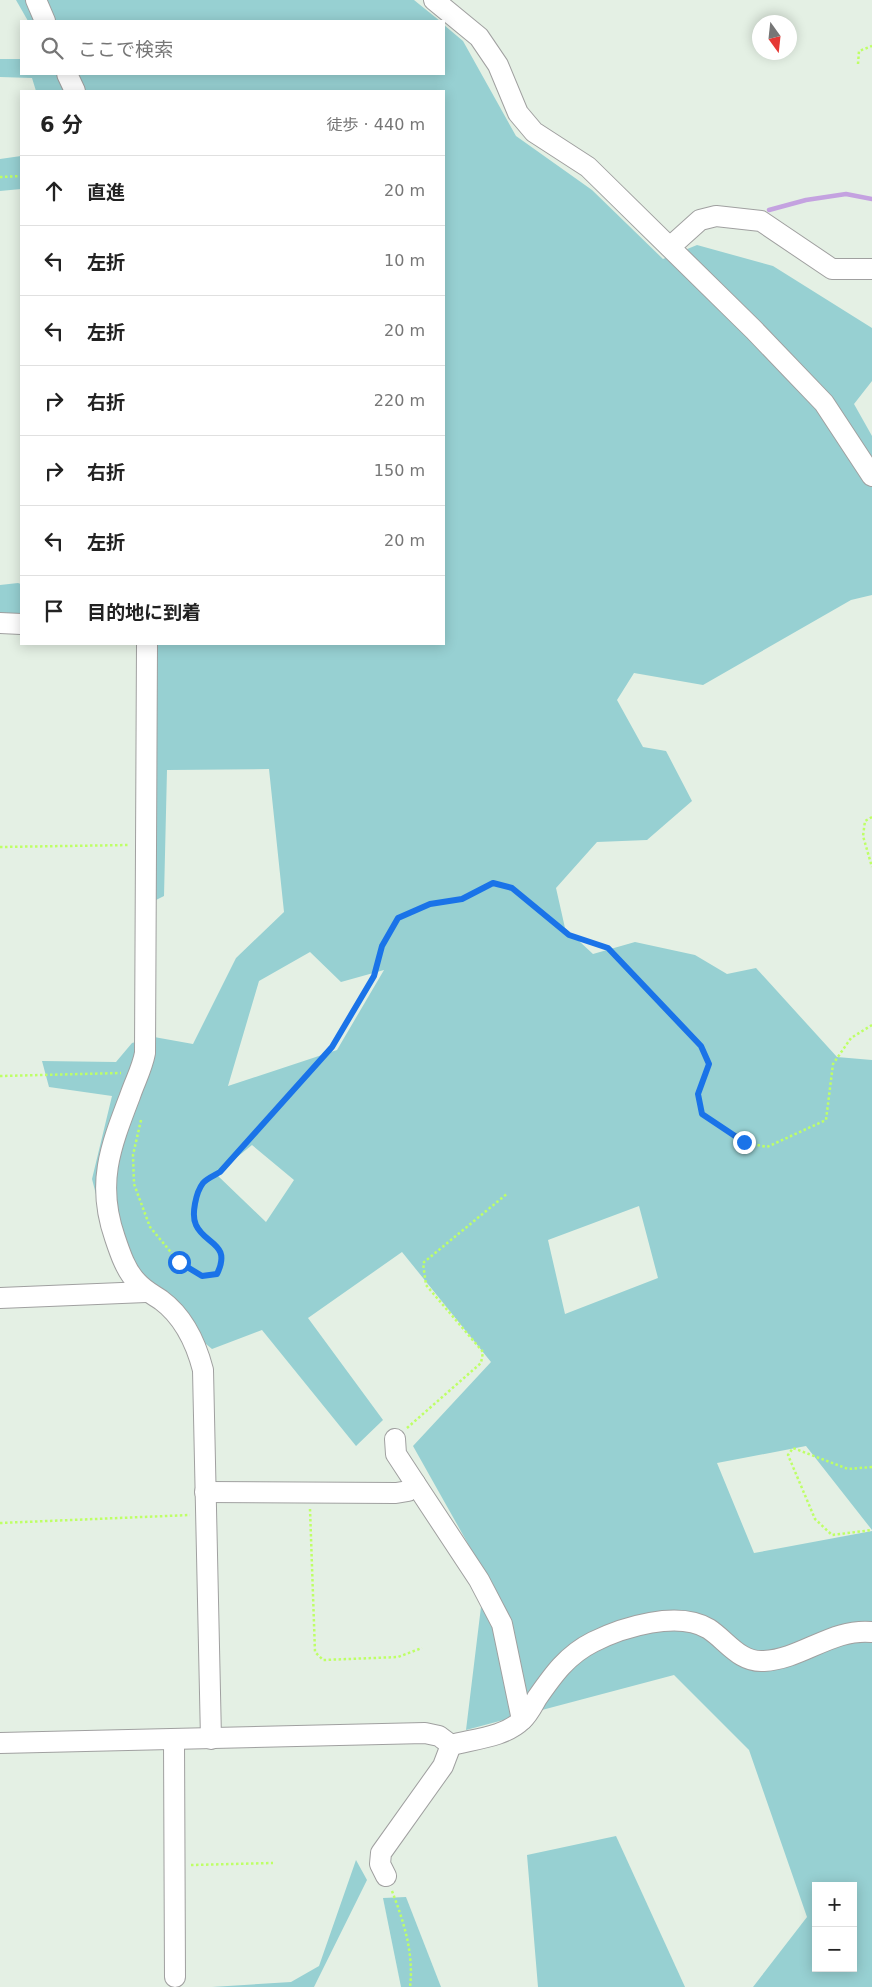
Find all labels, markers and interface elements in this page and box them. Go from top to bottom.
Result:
north arrow [752,15,797,60]
search box [20,20,445,75]
icon: search [38,34,66,62]
text: ここで検索 [78,38,173,60]
text: 6 分 [40,113,83,137]
text: 徒歩 · 440 m [327,115,425,134]
icon: ahead [40,177,68,205]
text: 直進 [87,181,125,203]
text: 20 m [384,181,425,200]
icon: left [40,247,68,275]
text: 左折 [87,251,125,273]
text: 10 m [384,251,425,270]
icon: left [40,317,68,345]
text: 左折 [87,321,125,343]
text: 20 m [384,321,425,340]
icon: right [40,387,68,415]
text: 右折 [87,391,125,413]
text: 220 m [374,391,425,410]
icon: right [40,457,68,485]
text: 右折 [87,461,125,483]
text: 150 m [374,461,425,480]
icon: left [40,527,68,555]
text: 左折 [87,531,125,553]
text: 20 m [384,531,425,550]
icon: arrive [40,597,68,625]
text: 目的地に到着 [87,601,201,623]
route end [733,1131,756,1154]
route start [168,1251,191,1274]
map controls [812,1882,857,1972]
button: + [812,1882,857,1927]
button: − [812,1927,857,1972]

